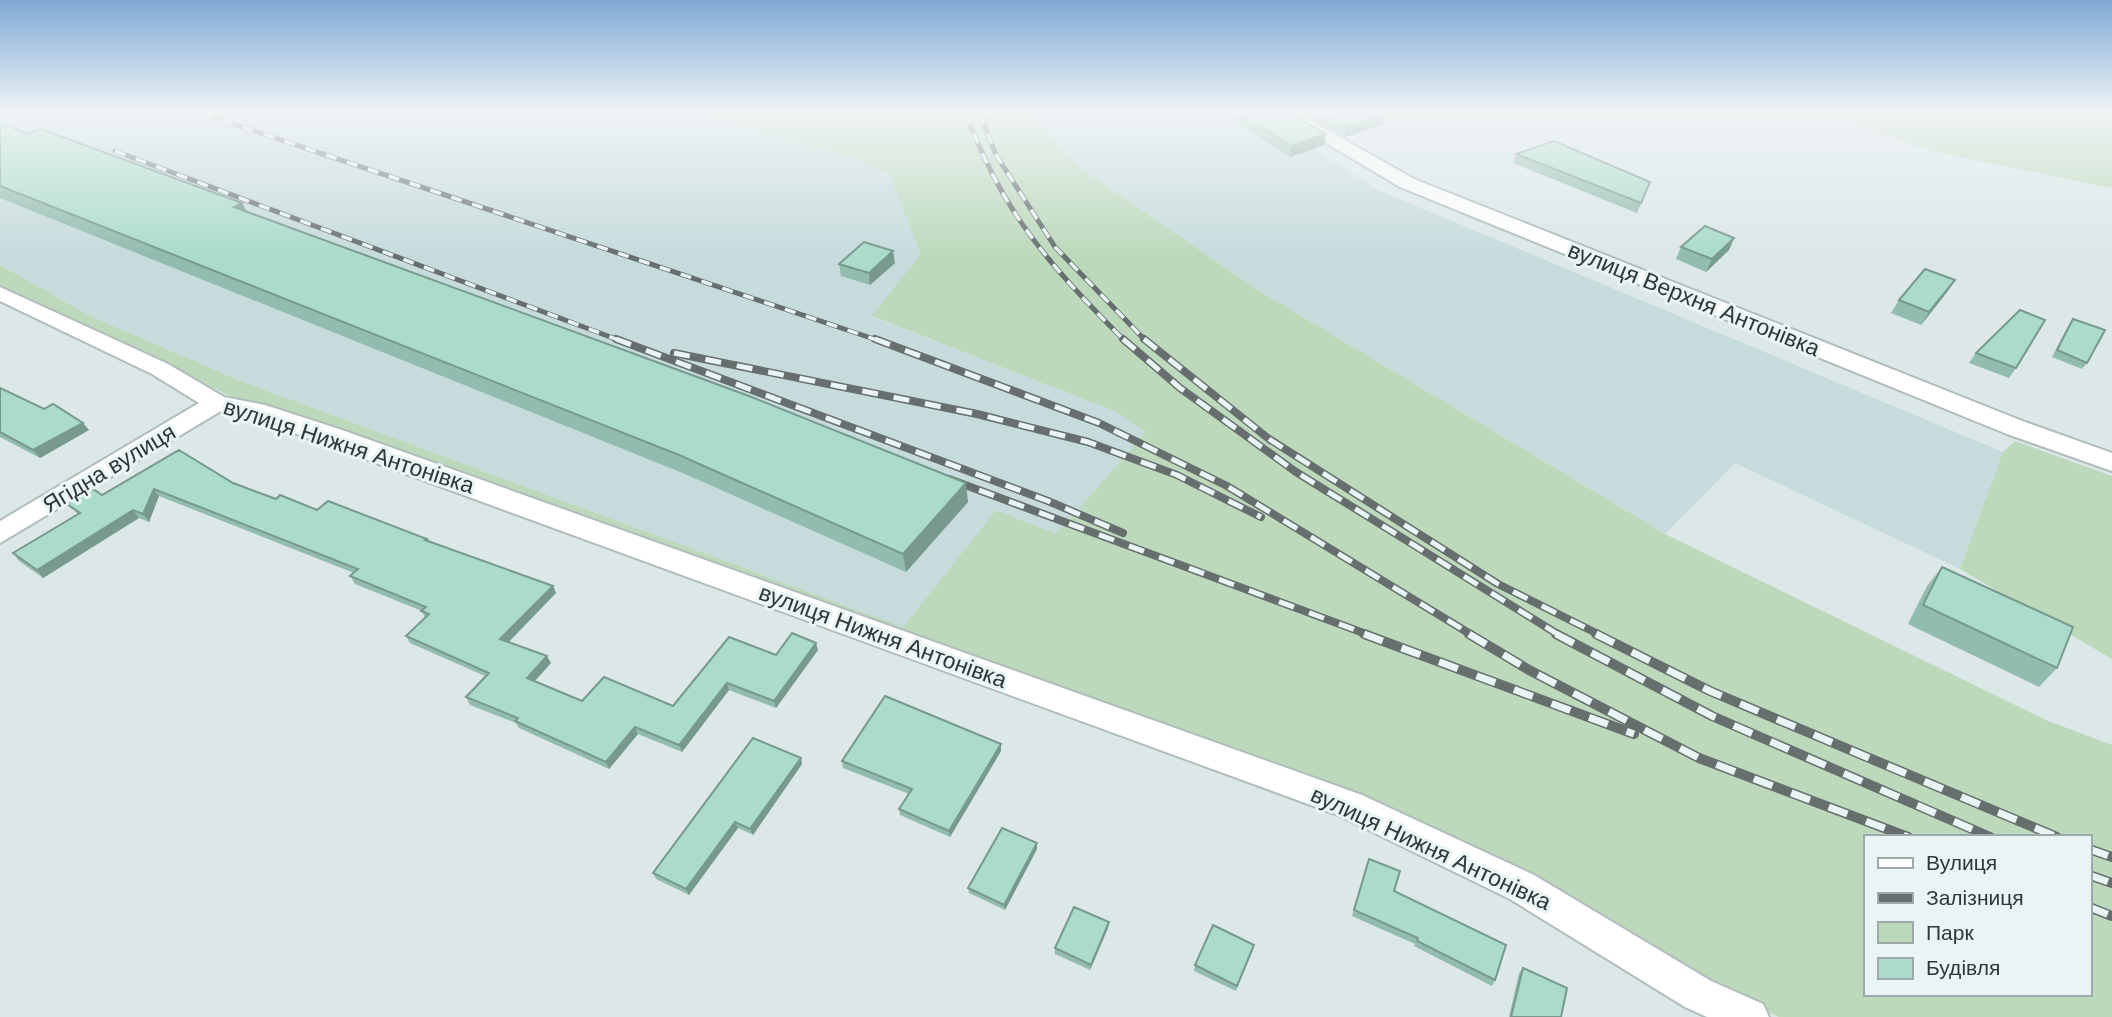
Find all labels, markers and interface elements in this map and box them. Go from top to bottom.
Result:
street label: вулиця Верхня Антонівка [1564,237,1824,362]
street label: вулиця Нижня Антонівка [220,393,478,499]
street label: Ягідна вулиця [38,418,180,518]
street label: вулиця Нижня Антонівка [756,579,1011,693]
street label: вулиця Нижня Антонівка [1307,781,1555,915]
legend [1864,835,2091,996]
text: Вулиця [1926,851,1997,874]
text: Залізниця [1926,886,2024,909]
text: Парк [1926,921,1974,944]
text: Будівля [1926,956,2000,979]

